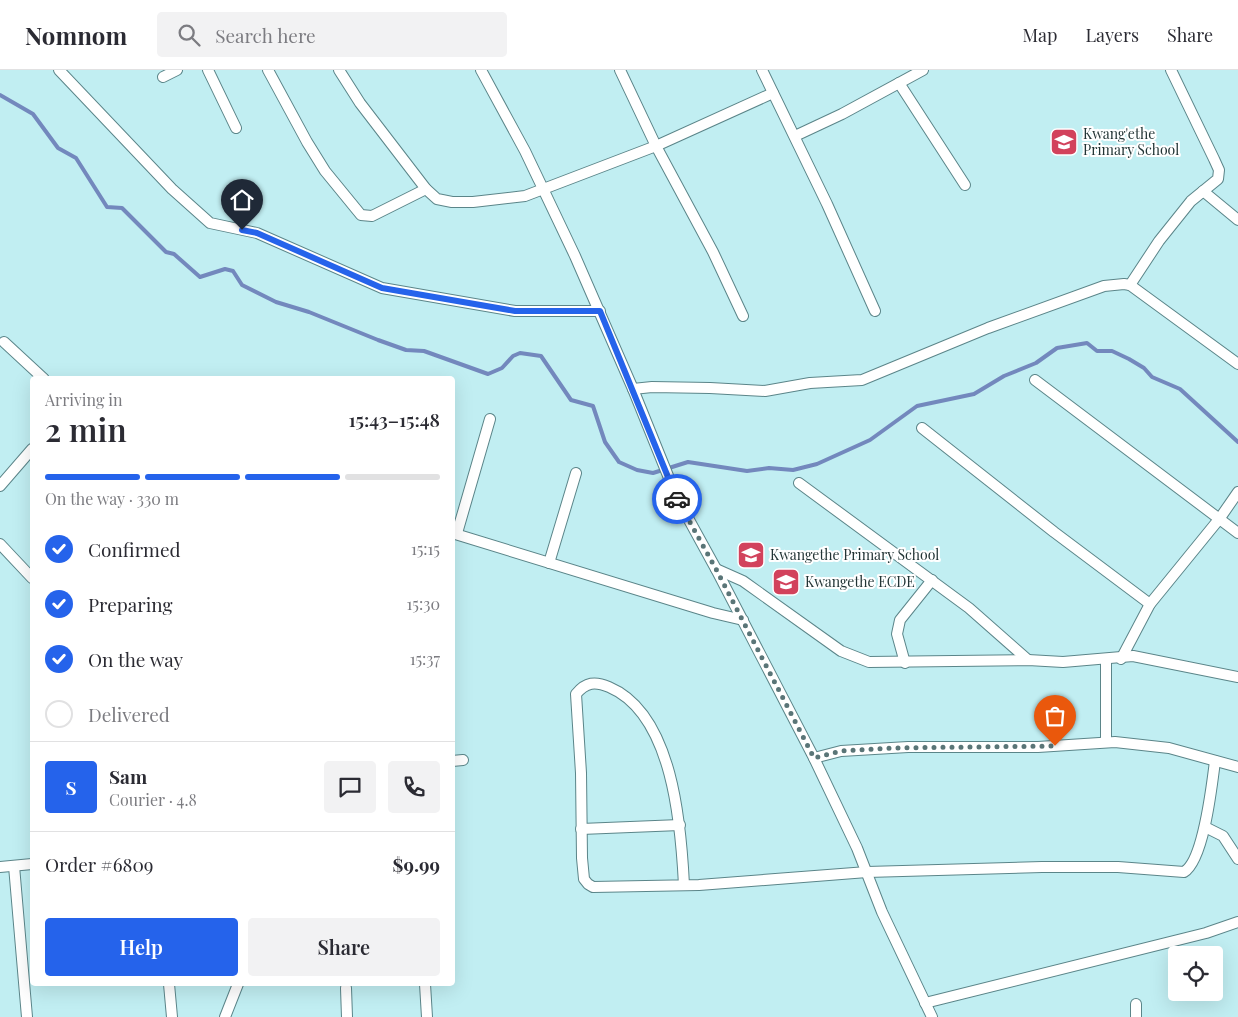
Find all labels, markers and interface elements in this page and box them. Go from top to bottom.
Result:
search box [157,12,507,57]
text: Nomnom [25,19,127,51]
icon: search [175,21,203,49]
text: Search here [215,22,316,48]
text: Map [1022,23,1057,47]
text: Layers [1085,23,1139,47]
text: Share [1167,23,1213,47]
place label: Kwang'ethe Primary School [1083,124,1179,159]
school or university icon: Kwang'ethe Primary School [1049,127,1079,157]
pin [221,179,263,230]
icon: home [228,186,256,214]
text: Arriving in [45,389,123,410]
text: 15:43–15:48 [349,406,440,432]
text: 2 min [45,407,127,450]
courier [652,474,702,524]
icon: car [663,485,691,513]
text: On the way · 330 m [45,488,179,509]
icon: check [45,535,73,563]
text: Confirmed [88,536,181,562]
text: 15:15 [411,538,440,559]
school or university icon: Kwangethe Primary School [736,540,766,570]
place label: Kwangethe Primary School [770,545,939,564]
school or university icon: Kwangethe ECDE [771,567,801,597]
place label: Kwangethe ECDE [805,572,915,591]
icon: check [45,590,73,618]
text: Preparing [88,591,173,617]
text: 15:30 [407,593,440,614]
icon: check [45,645,73,673]
text: On the way [88,646,183,672]
text: 15:37 [410,648,440,669]
pin [1034,695,1076,746]
text: Delivered [88,701,170,727]
icon: bag [1041,702,1069,730]
button: chat [324,761,376,813]
button: phone [388,761,440,813]
text: Sam [109,763,147,789]
text: S [65,774,77,800]
text: Courier · 4.8 [109,789,197,810]
text: Order #6809 [45,851,153,877]
text: $9.99 [393,851,440,877]
button: Help [45,918,238,976]
button: Share [248,918,440,976]
map controls [1168,946,1223,1001]
button: locate [1168,946,1223,1001]

